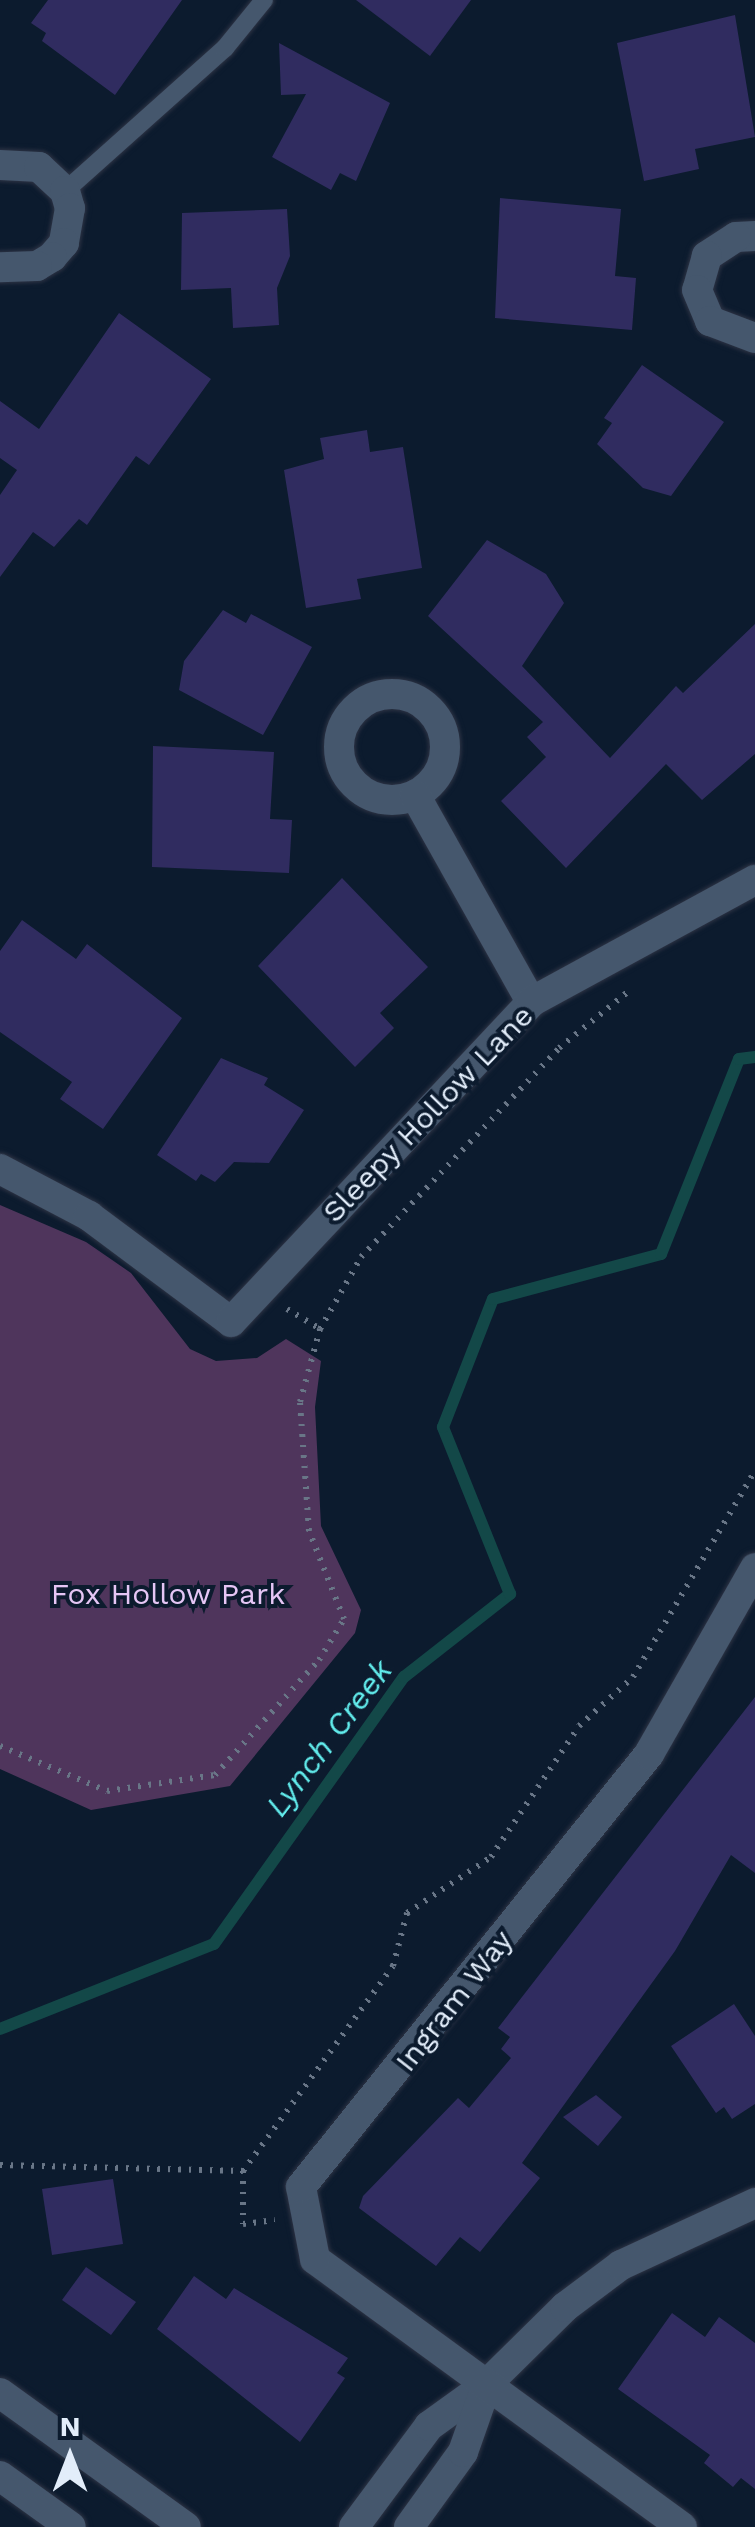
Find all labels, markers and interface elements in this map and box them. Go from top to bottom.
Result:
street label: Sleepy Hollow Lane [315,998,541,1230]
park label: Fox Hollow Park [50,1576,286,1612]
water label: Lynch Creek [258,1652,400,1824]
street label: Ingram Way [387,1923,521,2079]
north arrow [20,2407,120,2507]
text: N [60,2410,80,2443]

